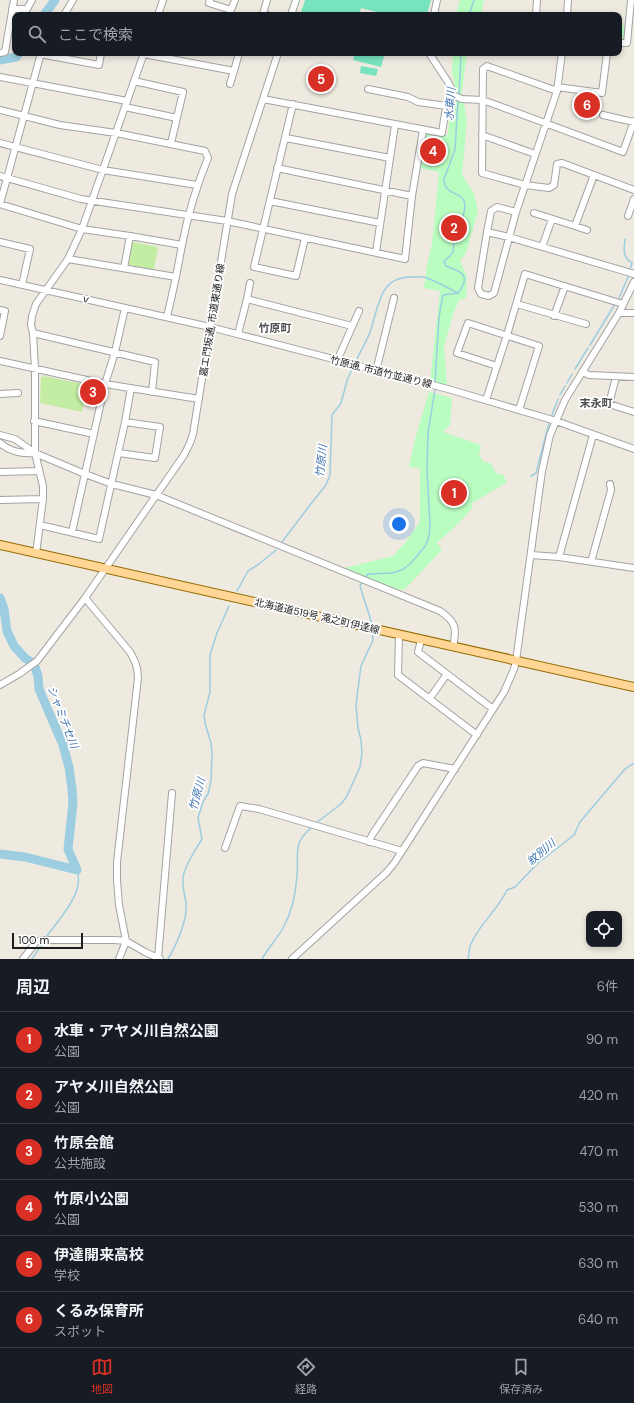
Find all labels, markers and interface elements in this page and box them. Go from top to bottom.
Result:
search box [12,12,622,56]
icon: search [26,23,48,45]
text: ここで検索 [58,25,133,45]
pin: 5 [308,64,334,94]
water label: 水車川 [442,86,458,121]
pin: 6 [574,90,600,120]
pin: 4 [420,136,446,166]
pin: 2 [441,213,467,243]
street label: 嘉エ門坂通, 市道東通り線 [197,262,227,378]
street label: ｖ [80,292,92,306]
district label: 竹原町 [259,321,292,335]
street label: 竹原通, 市道竹並通り線 [329,353,433,391]
pin: 3 [80,377,106,407]
district label: 末永町 [580,396,613,410]
water label: 竹原川 [312,443,330,478]
pin: 1 [441,478,467,508]
your location [389,514,409,534]
street label: 北海道道519号 滝之町伊達線 [253,595,381,637]
water label: シャミチセ川 [45,684,82,751]
water label: 竹原川 [186,775,209,812]
water label: 紋別川 [524,835,559,868]
map controls [586,911,622,947]
button: locate [586,911,622,947]
scale bar [12,931,83,950]
text: 100 m [18,933,49,947]
text: 周辺 [16,976,50,998]
text: 6件 [597,978,618,995]
text: 水車・アヤメ川自然公園 [54,1021,219,1041]
text: 1 [27,1031,31,1048]
text: 90 m [586,1031,618,1048]
text: 公園 [54,1043,80,1060]
text: アヤメ川自然公園 [54,1077,174,1097]
text: 2 [25,1087,33,1104]
text: 420 m [579,1087,618,1104]
text: 公園 [54,1099,80,1116]
text: 竹原会館 [54,1133,114,1153]
text: 3 [25,1143,33,1160]
text: 470 m [579,1143,618,1160]
text: 公共施設 [54,1155,106,1172]
text: 竹原小公園 [54,1189,129,1209]
text: 4 [25,1199,33,1216]
text: 530 m [578,1199,618,1216]
text: 公園 [54,1211,80,1228]
text: 伊達開来高校 [54,1245,144,1265]
text: 5 [25,1255,33,1272]
text: 630 m [578,1255,618,1272]
text: 学校 [54,1267,80,1284]
text: くるみ保育所 [54,1301,144,1321]
text: 6 [25,1311,33,1328]
text: 640 m [578,1311,618,1328]
text: スポット [54,1323,106,1340]
tab: 地図 [91,1356,113,1396]
tab: 経路 [295,1356,317,1396]
tab: 保存済み [499,1356,543,1396]

